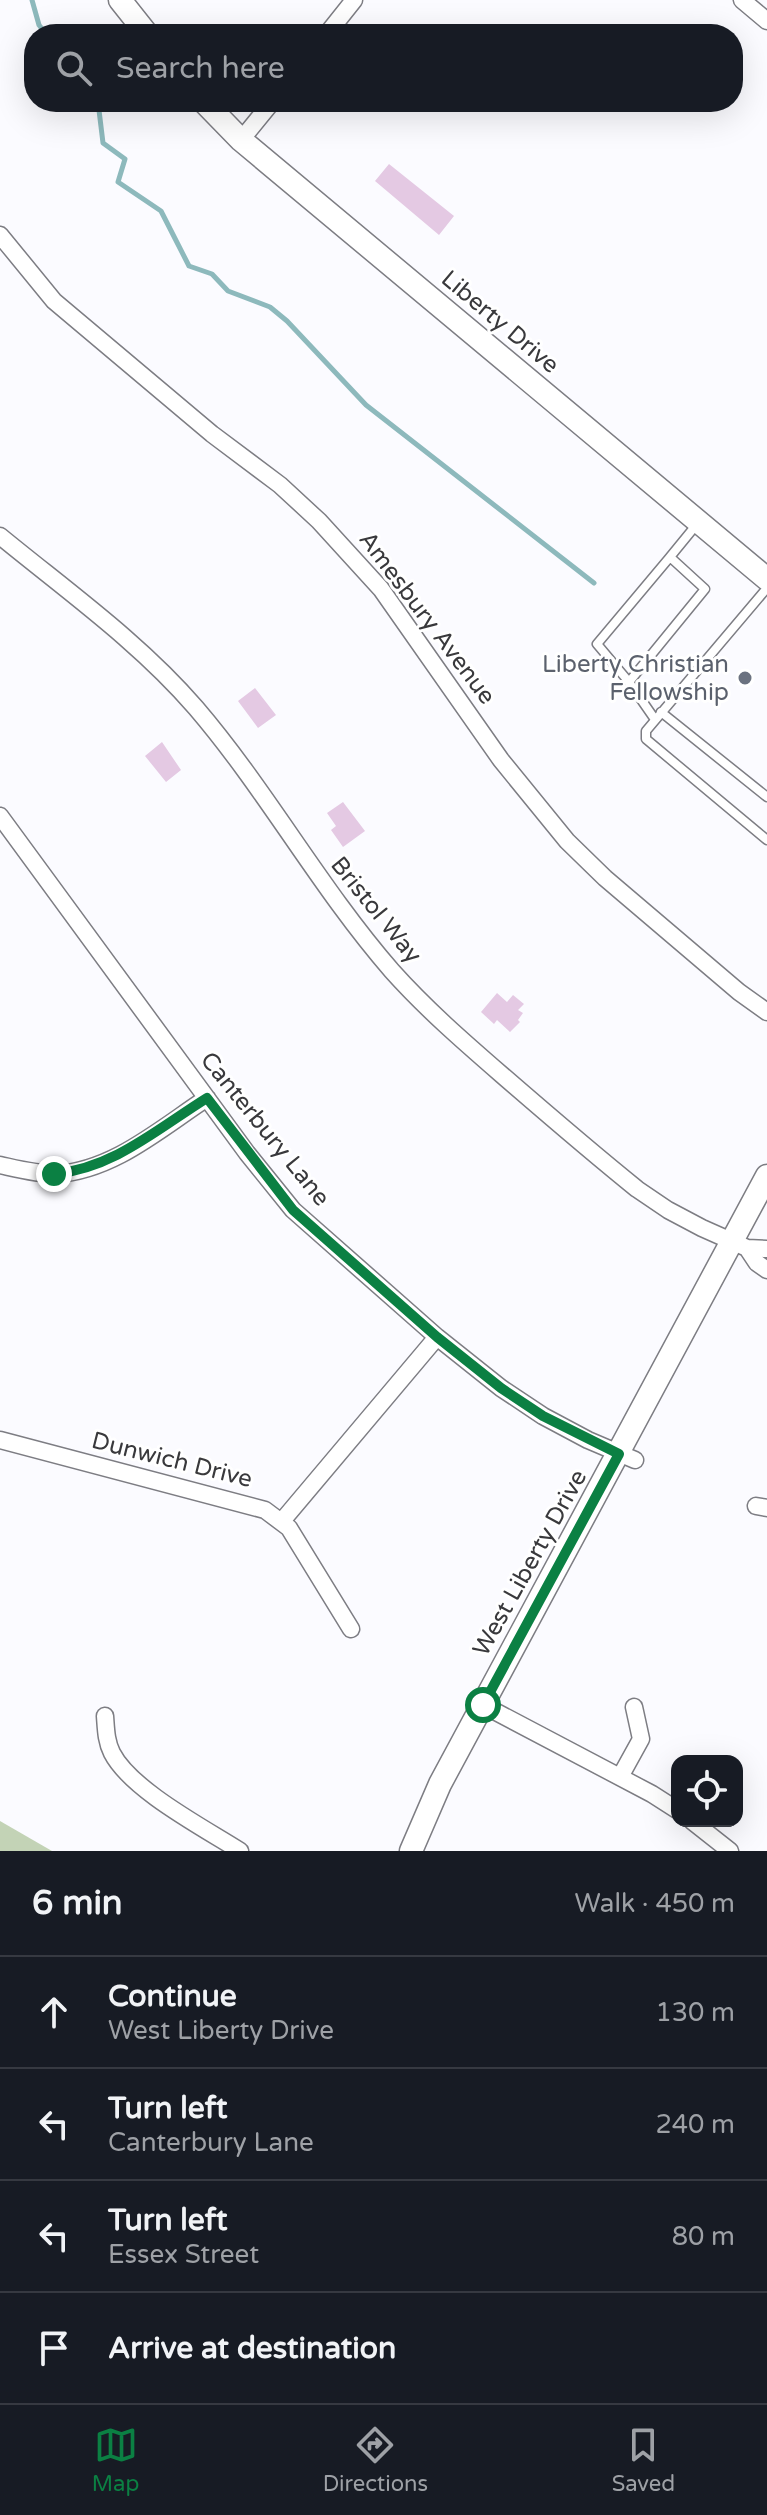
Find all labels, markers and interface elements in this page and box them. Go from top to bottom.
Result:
search box [24,24,743,112]
icon: search [52,46,96,90]
text: Search here [116,50,285,87]
street label: Liberty Drive [435,264,565,380]
street label: Amesbury Avenue [353,526,501,710]
place label: Liberty Christian Fellowship [542,650,729,707]
marker: Liberty Christian Fellowship [736,669,754,687]
street label: Bristol Way [324,851,428,969]
street label: Canterbury Lane [194,1046,336,1212]
route end [36,1156,72,1192]
street label: Dunwich Drive [89,1426,255,1494]
street label: West Liberty Drive [467,1465,593,1661]
route start [465,1687,501,1723]
map controls [671,1755,743,1827]
button: locate [671,1755,743,1827]
text: 6 min [32,1883,123,1924]
text: Walk · 450 m [575,1888,735,1919]
text: Continue [108,1978,237,2015]
icon: ahead [32,1990,76,2034]
text: 130 m [655,1997,735,2028]
text: West Liberty Drive [108,2015,334,2046]
text: Turn left [108,2090,227,2127]
icon: left [32,2102,76,2146]
text: 240 m [655,2109,735,2140]
text: Canterbury Lane [108,2127,314,2158]
text: Turn left [108,2202,227,2239]
icon: left [32,2214,76,2258]
text: 80 m [672,2221,735,2252]
text: Essex Street [108,2239,259,2270]
icon: arrive [32,2326,76,2370]
text: Arrive at destination [108,2330,396,2367]
tab: Map [92,2423,139,2497]
tab: Directions [323,2423,428,2497]
tab: Saved [612,2423,675,2497]

